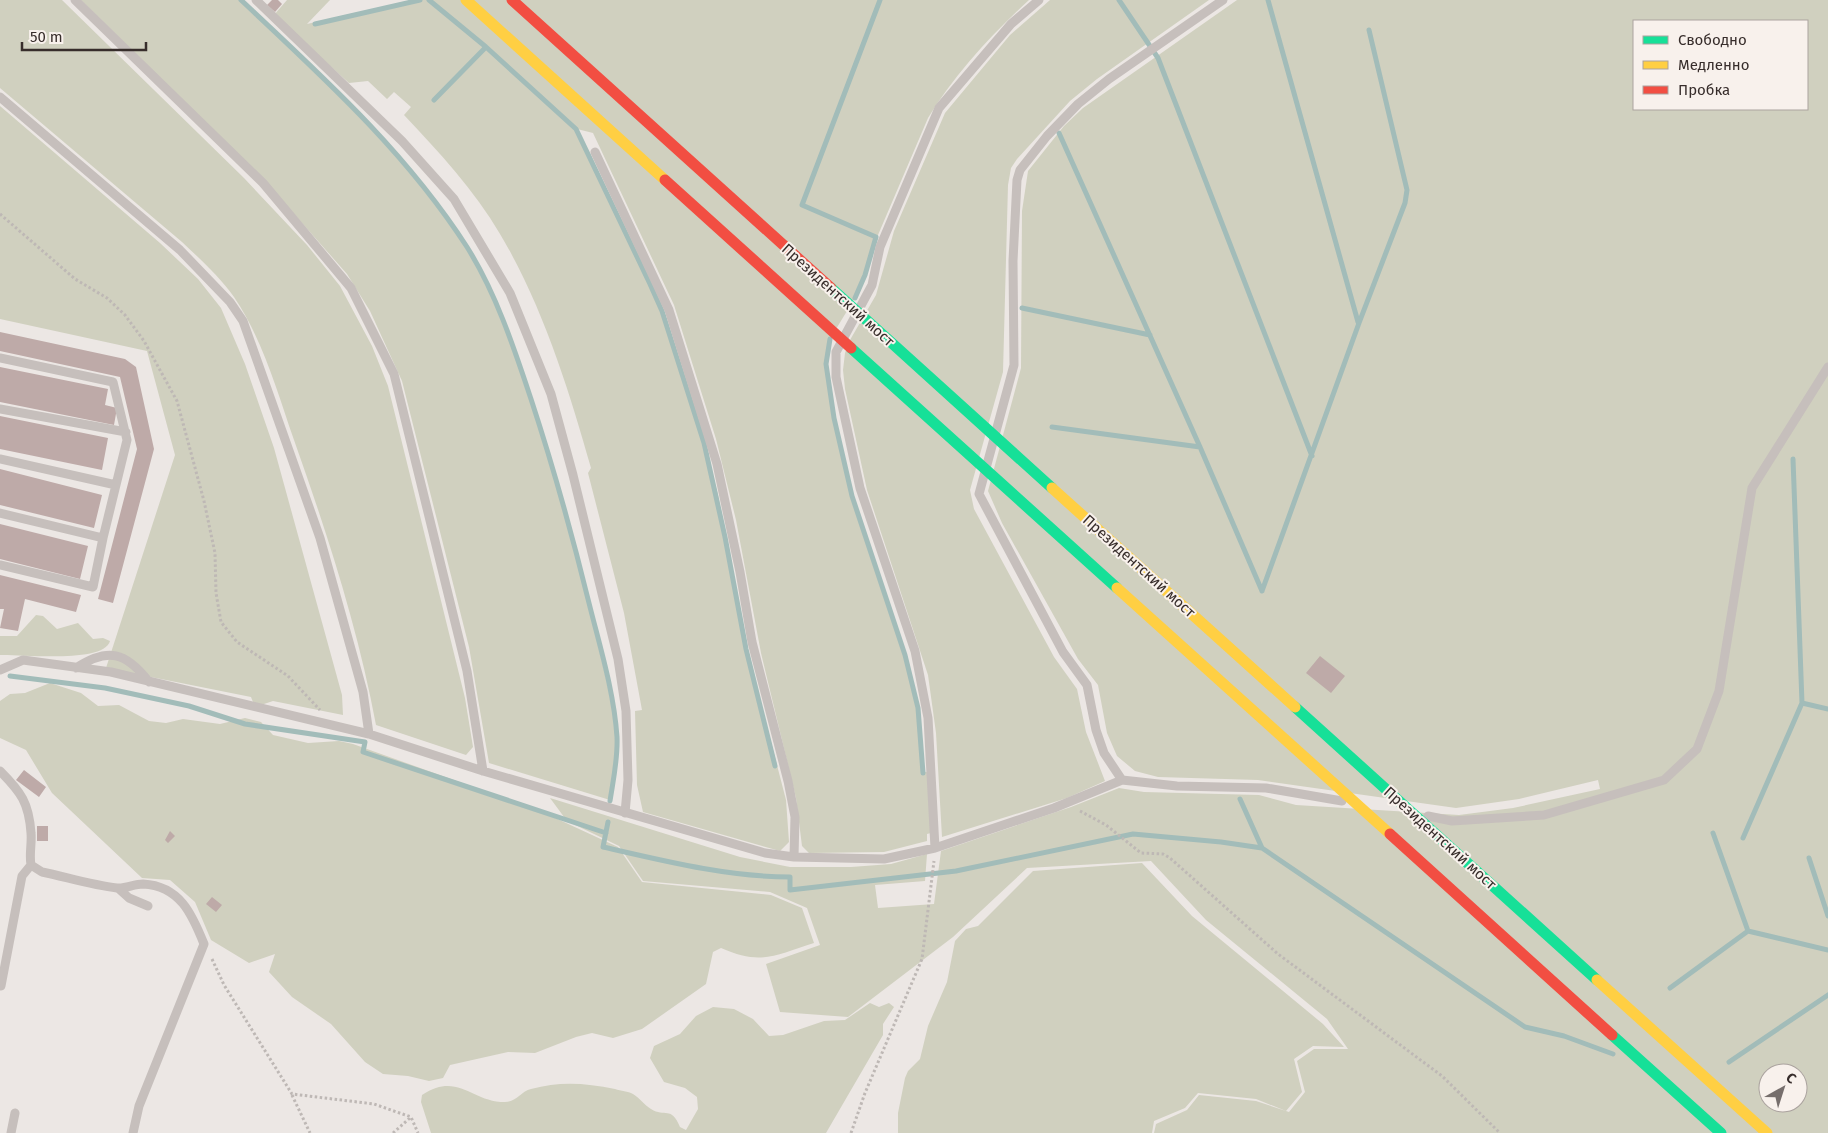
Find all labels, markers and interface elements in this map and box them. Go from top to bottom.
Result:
scale bar [22,20,146,52]
legend [1633,20,1808,110]
text: 50 m [30,28,63,46]
text: Свободно [1678,31,1747,49]
text: Медленно [1678,56,1750,74]
text: Пробка [1678,81,1730,99]
street label: Президентский мост [778,240,898,350]
street label: Президентский мост [1079,511,1199,621]
street label: Президентский мост [1380,783,1500,893]
north arrow [1758,1063,1808,1113]
text: С [1782,1069,1799,1087]

